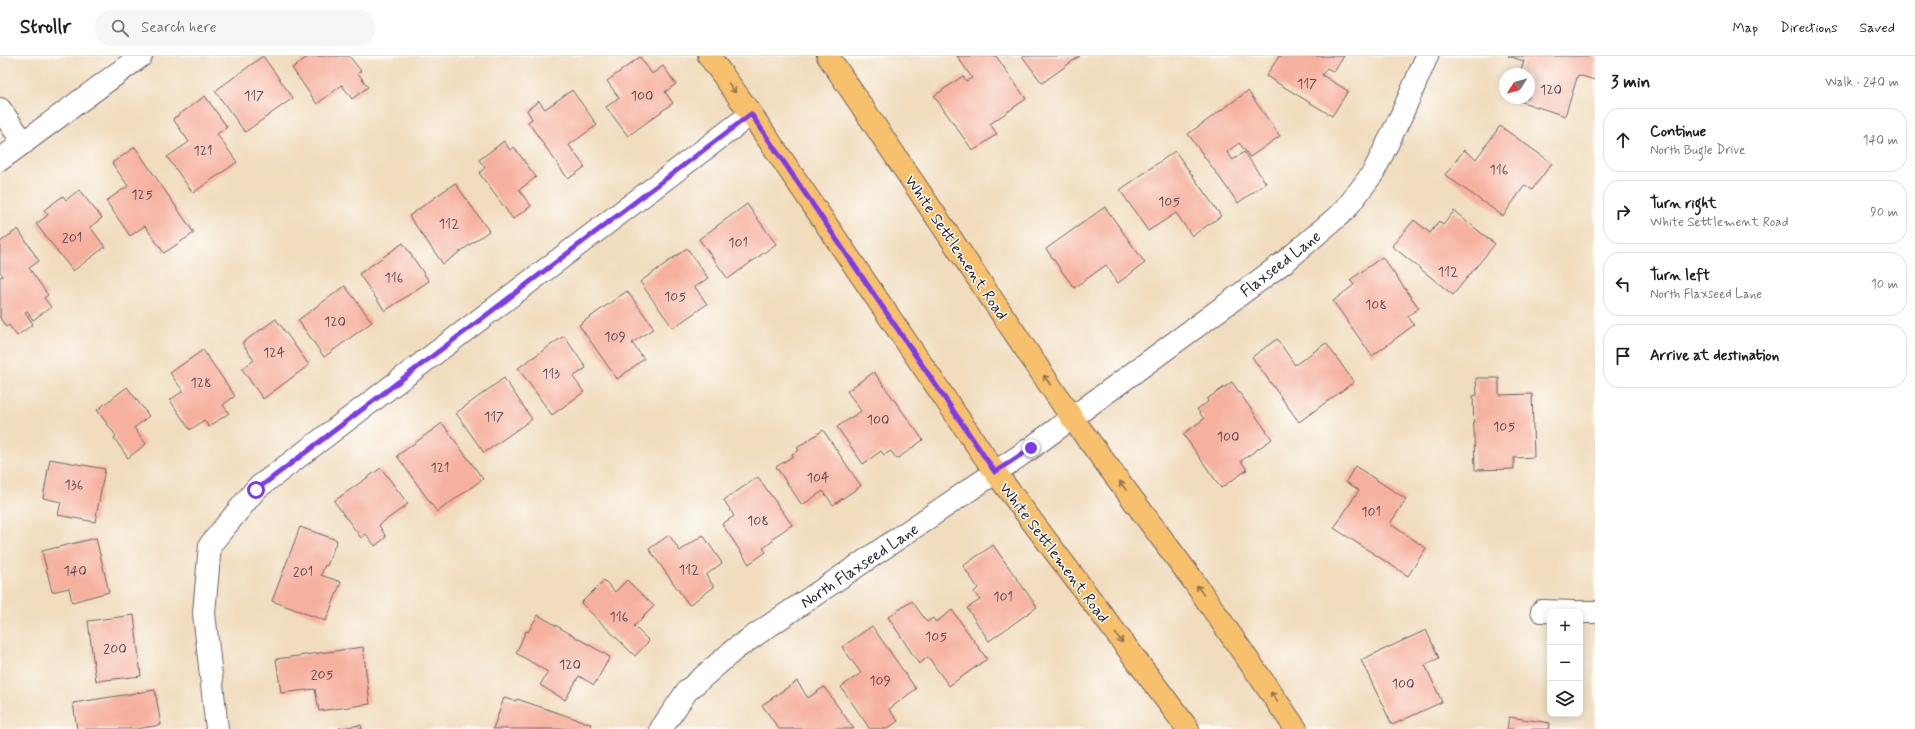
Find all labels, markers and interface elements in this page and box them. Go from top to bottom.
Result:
search box [95,10,375,46]
text: Strollr [20,15,71,40]
icon: search [109,17,131,39]
text: Search here [141,18,217,38]
text: Map [1732,19,1758,37]
text: Directions [1780,19,1838,37]
text: Saved [1860,19,1895,37]
north arrow [1499,68,1535,104]
text: 3 min [1611,71,1650,93]
text: Walk · 240 m [1825,74,1899,91]
house number: 117 [1297,75,1317,93]
house number: 120 [1540,81,1562,99]
one-way arrow [728,82,736,93]
house number: 117 [244,87,264,105]
house number: 100 [631,87,653,105]
text: Continue [1650,122,1706,142]
icon: ahead [1612,129,1634,151]
text: 140 m [1863,132,1898,149]
house number: 121 [193,142,213,160]
text: North Bugle Drive [1650,142,1745,159]
house number: 116 [1490,161,1508,179]
street label: White Settlement Road [899,171,1012,324]
house number: 125 [131,186,153,204]
house number: 105 [1158,193,1180,211]
text: Turn right [1650,194,1717,214]
icon: right [1612,201,1634,223]
text: 90 m [1870,204,1898,221]
text: White Settlement Road [1650,214,1788,231]
house number: 112 [439,215,459,233]
street label: Flaxseed Lane [1236,226,1325,302]
house number: 201 [62,229,82,247]
house number: 101 [728,234,748,252]
house number: 112 [1438,263,1458,281]
text: Turn left [1650,266,1710,286]
house number: 116 [385,269,403,287]
icon: left [1612,273,1634,295]
text: 10 m [1871,276,1898,293]
text: North Flaxseed Lane [1650,286,1762,303]
house number: 105 [664,288,686,306]
house number: 108 [1365,296,1387,314]
house number: 120 [324,313,346,331]
house number: 109 [604,328,626,346]
house number: 124 [263,344,285,362]
icon: arrive [1612,345,1634,367]
text: Arrive at destination [1650,346,1779,366]
house number: 113 [542,365,560,383]
house number: 128 [190,374,212,392]
one-way arrow [1043,375,1051,386]
house number: 117 [484,408,504,426]
house number: 100 [867,411,889,429]
house number: 105 [1493,418,1515,436]
house number: 100 [1217,428,1239,446]
route end [1022,439,1040,457]
house number: 121 [430,459,450,477]
house number: 104 [807,469,829,487]
house number: 136 [65,476,83,494]
street label: White Settlement Road [994,479,1113,627]
one-way arrow [1119,480,1127,491]
route start [247,481,265,499]
house number: 101 [1361,503,1381,521]
house number: 108 [747,512,769,530]
street label: North Flaxseed Lane [797,519,923,614]
house number: 112 [679,561,699,579]
house number: 140 [63,562,87,580]
house number: 201 [293,563,313,581]
one-way arrow [1196,585,1204,596]
house number: 101 [993,588,1013,606]
house number: 116 [610,608,628,626]
map controls [1547,609,1583,717]
button: + [1547,609,1583,645]
house number: 105 [925,628,947,646]
one-way arrow [1115,632,1123,643]
house number: 200 [103,640,127,658]
button: − [1547,645,1583,681]
house number: 120 [559,656,581,674]
house number: 205 [311,666,334,684]
house number: 109 [869,672,891,690]
house number: 100 [1392,675,1414,693]
button: layers [1547,681,1583,717]
one-way arrow [1270,692,1278,703]

